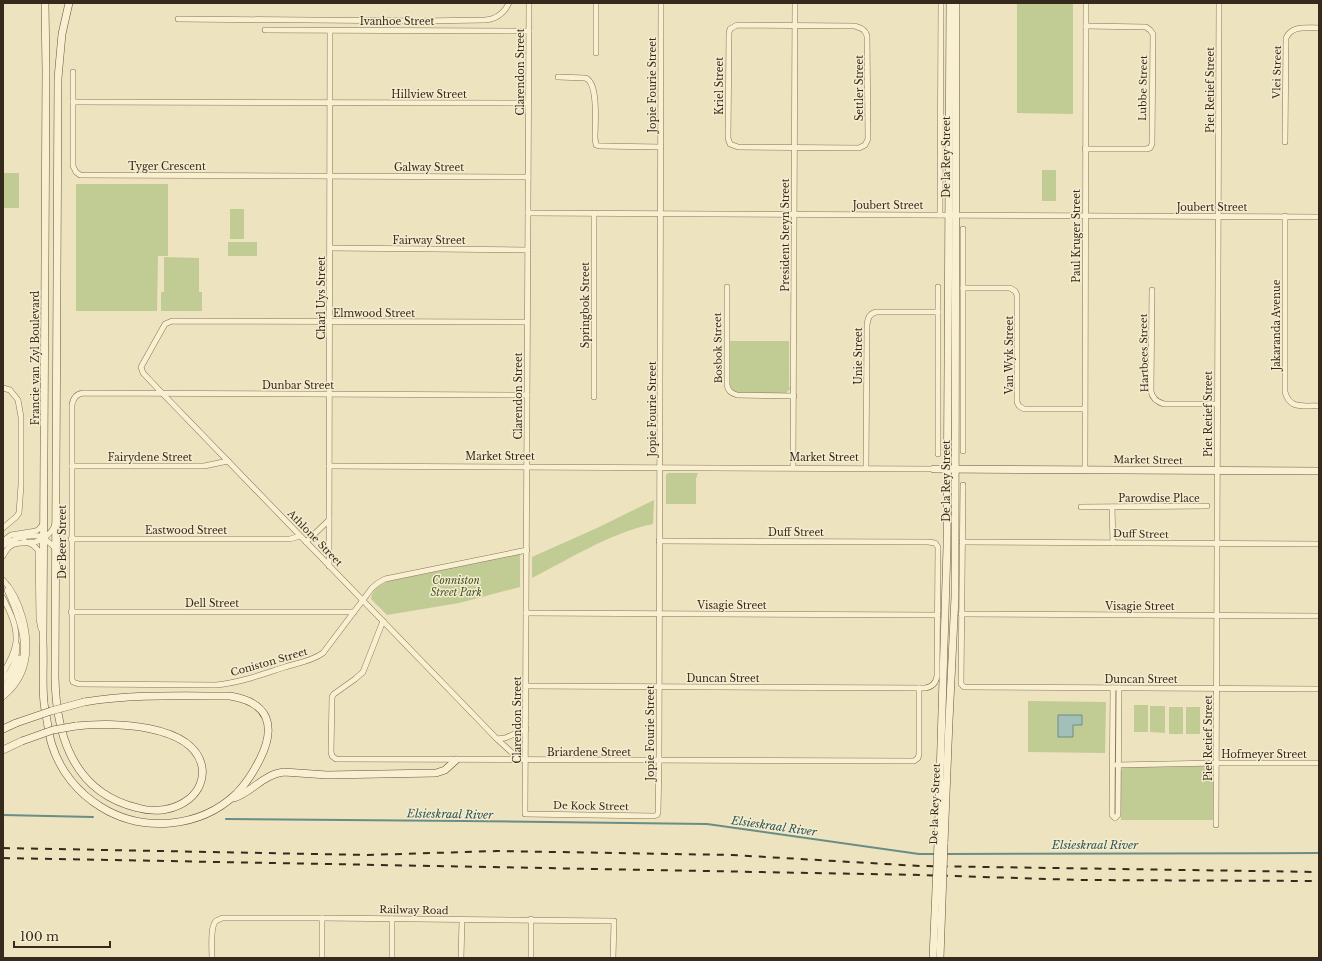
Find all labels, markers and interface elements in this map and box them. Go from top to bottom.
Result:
street label: Ivanhoe Street [360,15,434,28]
street label: Clarendon Street [514,28,527,116]
street label: Jopie Fourie Street [646,37,659,135]
street label: Vlei Street [1270,45,1284,100]
street label: Piet Retief Street [1204,47,1217,133]
street label: Settler Street [853,55,866,121]
street label: Lubbe Street [1136,55,1150,121]
street label: Kriel Street [713,57,726,115]
street label: Hillview Street [391,88,467,101]
street label: De la Rey Street [940,116,953,198]
street label: Tyger Crescent [128,160,206,173]
street label: Galway Street [394,161,464,174]
street label: President Steyn Street [779,178,792,292]
street label: Paul Kruger Street [1070,189,1083,283]
street label: Joubert Street [851,199,924,212]
street label: Joubert Street [1175,201,1248,214]
street label: Fairway Street [393,234,466,247]
street label: Charl Uys Street [315,256,328,340]
street label: Springbok Street [579,262,592,348]
street label: Jakaranda Avenue [1270,279,1283,372]
street label: Francie van Zyl Boulevard [29,290,42,425]
street label: Elmwood Street [333,307,415,320]
street label: Bosbok Street [711,312,725,384]
street label: Hartbees Street [1137,313,1151,393]
street label: Van Wyk Street [1003,316,1016,395]
street label: Unie Street [852,327,865,385]
street label: Clarendon Street [512,352,525,440]
street label: Jopie Fourie Street [646,361,659,459]
street label: Piet Retief Street [1202,371,1215,457]
street label: Dunbar Street [262,379,334,392]
street label: De la Rey Street [940,440,953,522]
street label: Market Street [465,450,535,463]
street label: Fairydene Street [108,451,192,464]
street label: Market Street [789,451,859,464]
street label: Market Street [1113,453,1183,467]
street label: Parowdise Place [1118,492,1200,505]
street label: De Beer Street [56,505,69,579]
street label: Athlone Street [284,506,345,569]
street label: Eastwood Street [145,524,227,537]
street label: Duff Street [768,526,824,539]
street label: Duff Street [1113,527,1169,541]
park label: Conniston Street Park [430,574,482,599]
street label: Dell Street [185,597,239,610]
street label: Visagie Street [696,599,767,612]
street label: Visagie Street [1104,600,1175,613]
street label: Coniston Street [229,645,309,679]
street label: Duncan Street [686,672,760,685]
street label: Duncan Street [1104,673,1178,686]
street label: Clarendon Street [511,676,524,764]
street label: Jopie Fourie Street [644,685,657,783]
street label: Piet Retief Street [1202,695,1215,781]
street label: Briardene Street [547,746,631,759]
street label: Hofmeyer Street [1221,748,1307,761]
street label: De la Rey Street [927,763,943,845]
street label: De Kock Street [553,799,629,813]
water label: Elsieskraal River [406,806,494,822]
water label: Elsieskraal River [729,813,819,839]
water label: Elsieskraal River [1051,838,1139,852]
street label: Railway Road [379,903,449,917]
scale bar [14,923,110,949]
text: 100 m [20,929,59,944]

